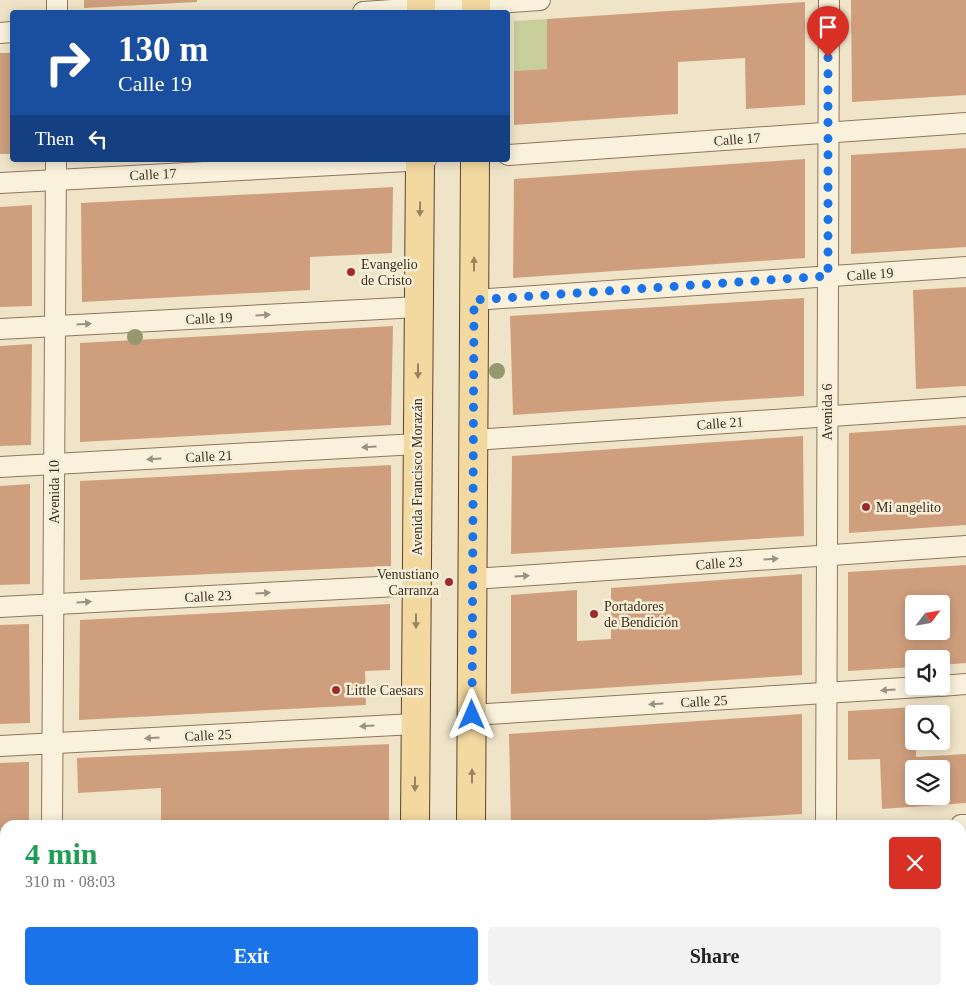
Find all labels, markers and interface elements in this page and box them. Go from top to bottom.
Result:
pin [807,6,849,57]
icon: arrive [814,13,842,41]
icon: right [35,30,100,95]
text: 130 m [118,30,208,69]
text: Calle 19 [118,71,192,96]
icon: left [84,125,112,153]
text: Then [35,128,74,149]
street label: Calle 17 [713,130,761,149]
street label: Calle 17 [129,166,177,183]
one-way arrow [415,201,423,217]
one-way arrow [471,256,479,272]
place label: Evangelio de Cristo [361,257,418,288]
street label: Calle 19 [846,265,894,284]
marker: Evangelio de Cristo [345,266,357,278]
street label: Calle 19 [185,310,233,327]
one-way arrow [256,310,272,318]
one-way arrow [76,320,92,328]
one-way arrow [414,363,422,379]
street label: Avenida 6 [820,384,835,440]
street label: Avenida Francisco Morazán [410,398,425,556]
street label: Calle 21 [696,414,744,433]
one-way arrow [360,444,376,452]
street label: Calle 21 [185,448,233,465]
one-way arrow [146,455,162,463]
street label: Avenida 10 [47,460,62,524]
place label: Mi angelito [876,500,941,515]
marker: Mi angelito [860,501,872,513]
street label: Calle 23 [695,554,743,573]
one-way arrow [763,555,779,563]
place label: Venustiano Carranza [377,567,440,598]
one-way arrow [514,571,530,579]
marker: Venustiano Carranza [443,576,455,588]
street label: Calle 23 [184,588,232,605]
one-way arrow [256,588,272,596]
north arrow [905,595,950,640]
map controls [905,595,950,805]
one-way arrow [76,598,92,606]
place label: Portadores de Bendición [604,599,678,630]
marker: Portadores de Bendición [588,608,600,620]
one-way arrow [412,613,420,629]
button: sound [905,650,950,695]
place label: Little Caesars [346,683,423,698]
marker: Little Caesars [330,684,342,696]
one-way arrow [879,686,895,694]
position arrow [445,688,497,740]
street label: Calle 25 [680,693,728,710]
one-way arrow [647,701,663,709]
button: search [905,705,950,750]
one-way arrow [358,723,374,731]
street label: Calle 25 [184,727,232,744]
one-way arrow [144,734,160,742]
button: layers [905,760,950,805]
one-way arrow [468,768,476,784]
one-way arrow [411,776,419,792]
text: 4 min [25,837,98,870]
button: close [889,837,941,889]
text: 310 m · 08:03 [25,873,115,890]
button: Exit [25,927,478,985]
button: Share [488,927,941,985]

